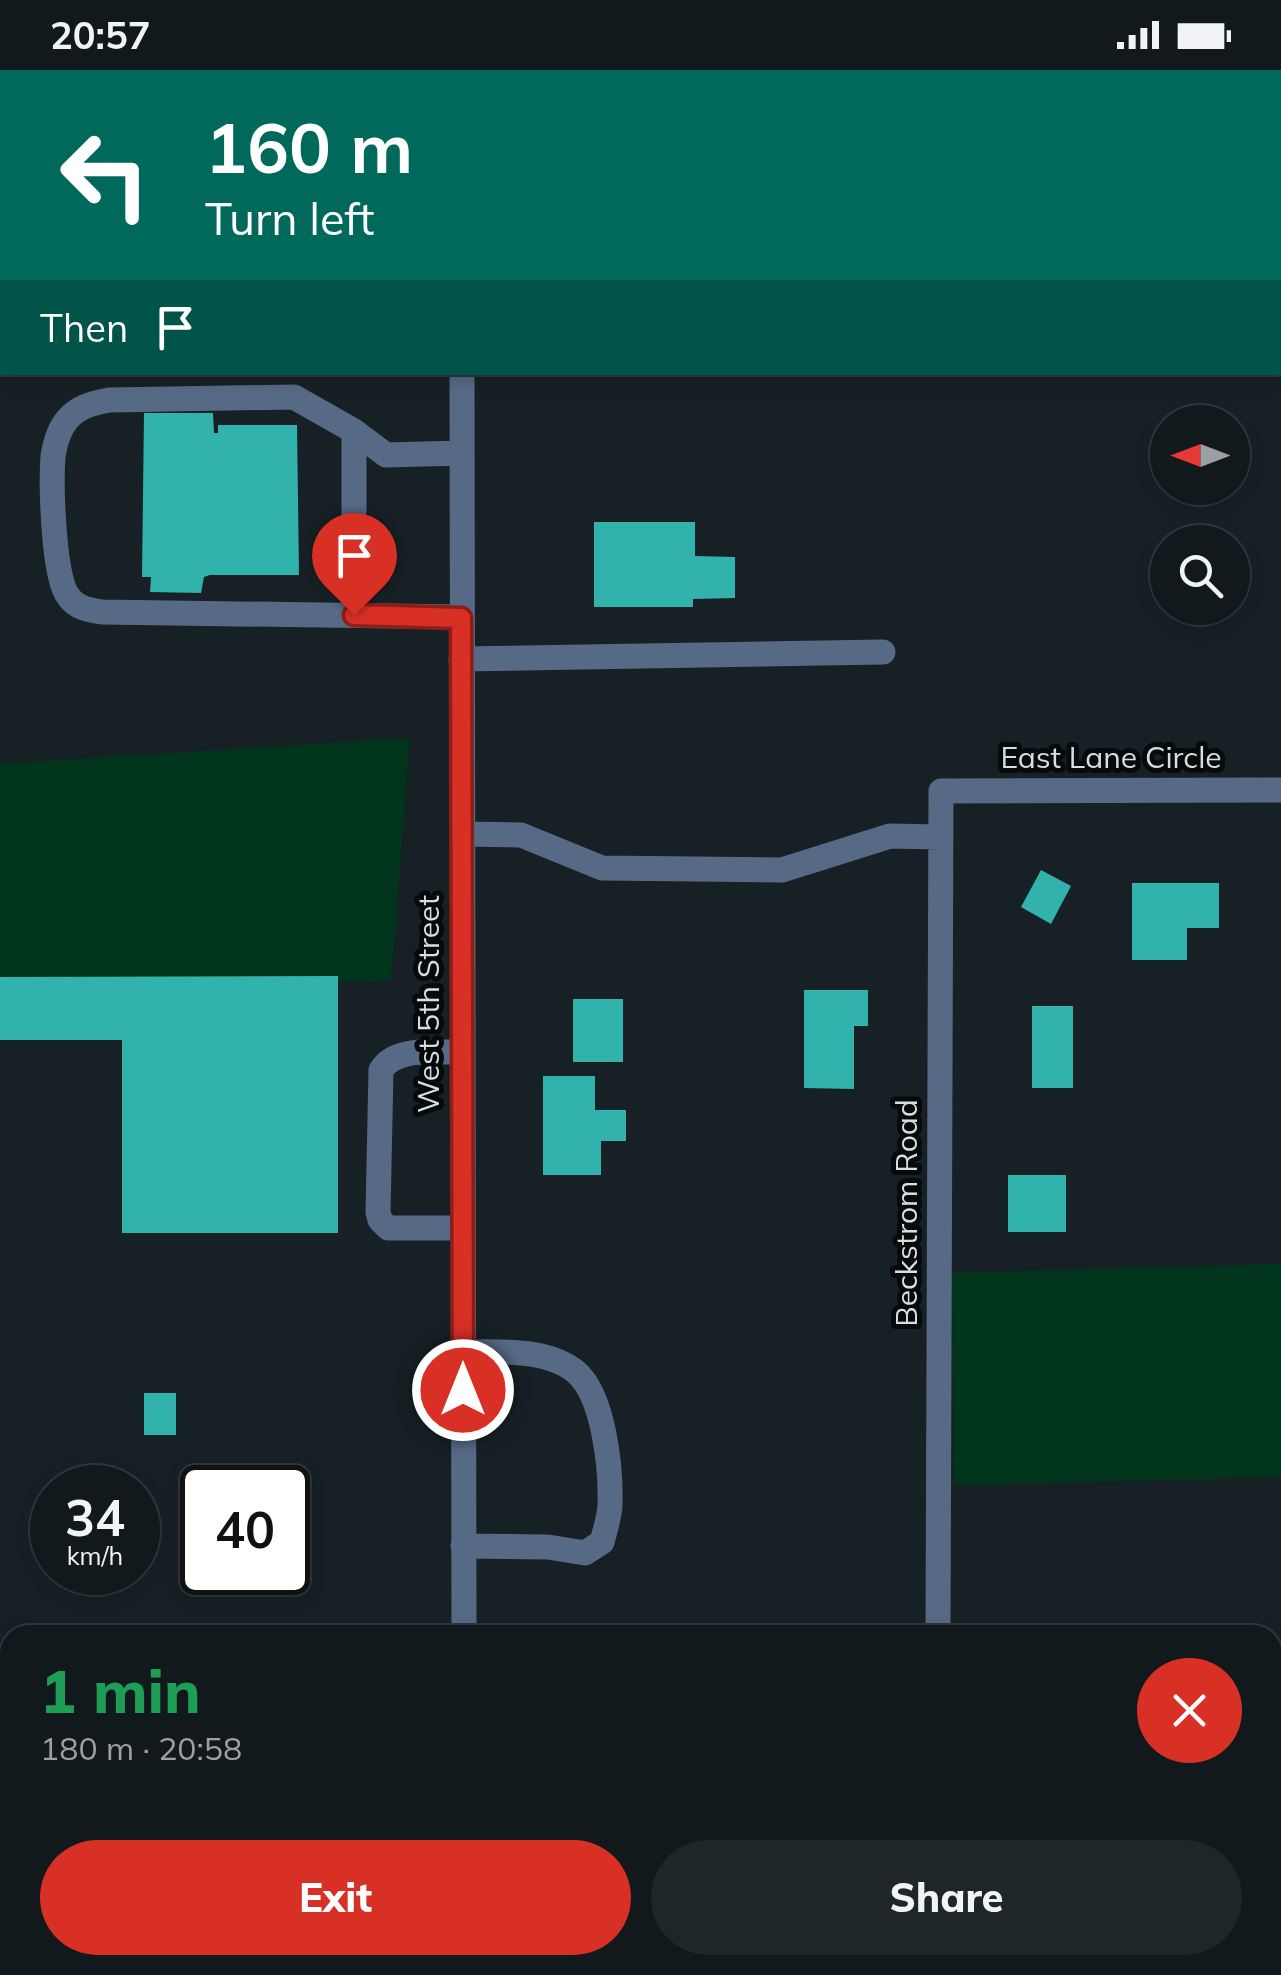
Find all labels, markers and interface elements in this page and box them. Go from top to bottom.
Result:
text: 20:57 [50,11,151,59]
text: 160 m [205,103,413,191]
icon: left [40,110,170,240]
text: Turn left [205,190,374,246]
icon: arrive [148,300,203,355]
text: Then [40,304,128,352]
north arrow [1150,405,1250,505]
map controls [1150,405,1250,625]
pin [312,513,397,616]
button: search [1150,525,1250,625]
icon: arrive [327,528,382,583]
street label: East Lane Circle [1000,738,1222,776]
street label: West 5th Street [409,895,447,1113]
street label: Beckstrom Road [887,1099,925,1327]
position arrow [411,1338,515,1442]
speed limit sign: 40 [180,1465,310,1595]
text: 34 [65,1486,125,1549]
text: km/h [67,1540,123,1571]
text: 1 min [40,1653,201,1728]
button: close [1137,1658,1242,1763]
text: 180 m · 20:58 [40,1728,242,1768]
button: Exit [40,1840,631,1955]
button: Share [651,1840,1242,1955]

